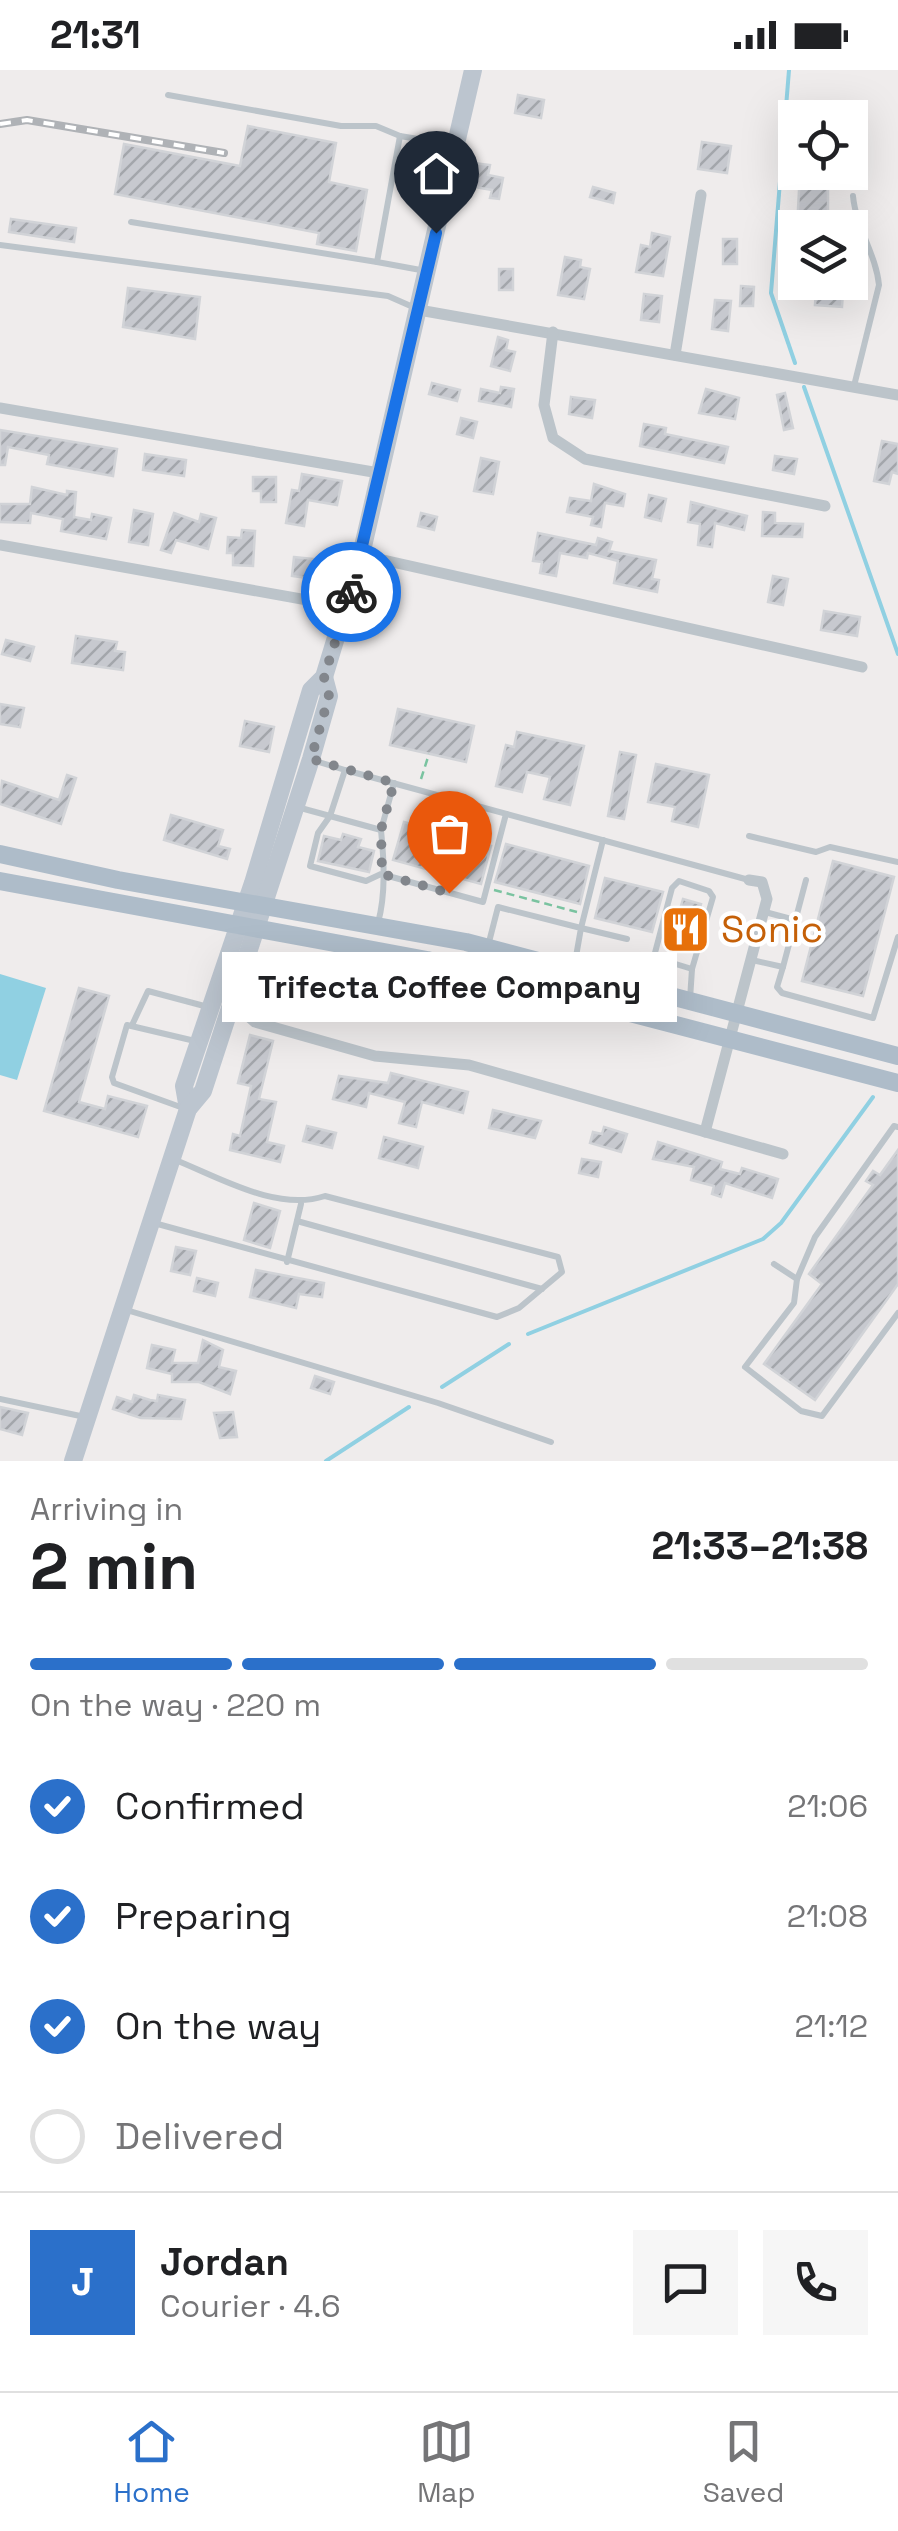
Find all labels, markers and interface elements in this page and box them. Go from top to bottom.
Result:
text: 21:31 [50,11,141,59]
map controls [778,100,868,300]
button: locate [778,100,868,190]
pin [394,131,479,234]
icon: home [409,146,464,201]
button: layers [778,210,868,300]
courier [301,542,401,642]
icon: bike [324,565,379,620]
pin [407,791,492,894]
icon: bag [422,806,477,861]
restaurant icon: Sonic [660,903,712,955]
place label: Sonic [721,905,823,953]
callout: Trifecta Coffee Company [222,953,676,1023]
text: Trifecta Coffee Company [258,967,641,1007]
text: Arriving in [30,1489,183,1529]
text: 21:33–21:38 [652,1522,868,1570]
text: 2 min [30,1525,198,1608]
text: On the way · 220 m [30,1685,321,1725]
icon: check [30,1779,85,1834]
text: Confirmed [115,1782,305,1830]
text: 21:06 [787,1786,868,1826]
icon: check [30,1889,85,1944]
text: Preparing [115,1892,292,1940]
text: 21:08 [787,1896,868,1936]
icon: check [30,1999,85,2054]
text: On the way [115,2002,321,2050]
text: 21:12 [795,2006,868,2046]
text: Delivered [115,2112,284,2160]
button: chat [633,2230,738,2335]
button: phone [763,2230,868,2335]
text: Jordan [160,2238,289,2286]
text: J [71,2258,94,2306]
text: Courier · 4.6 [160,2286,341,2326]
tab: Home [114,2414,190,2510]
tab: Map [417,2414,476,2510]
tab: Saved [703,2414,784,2510]

